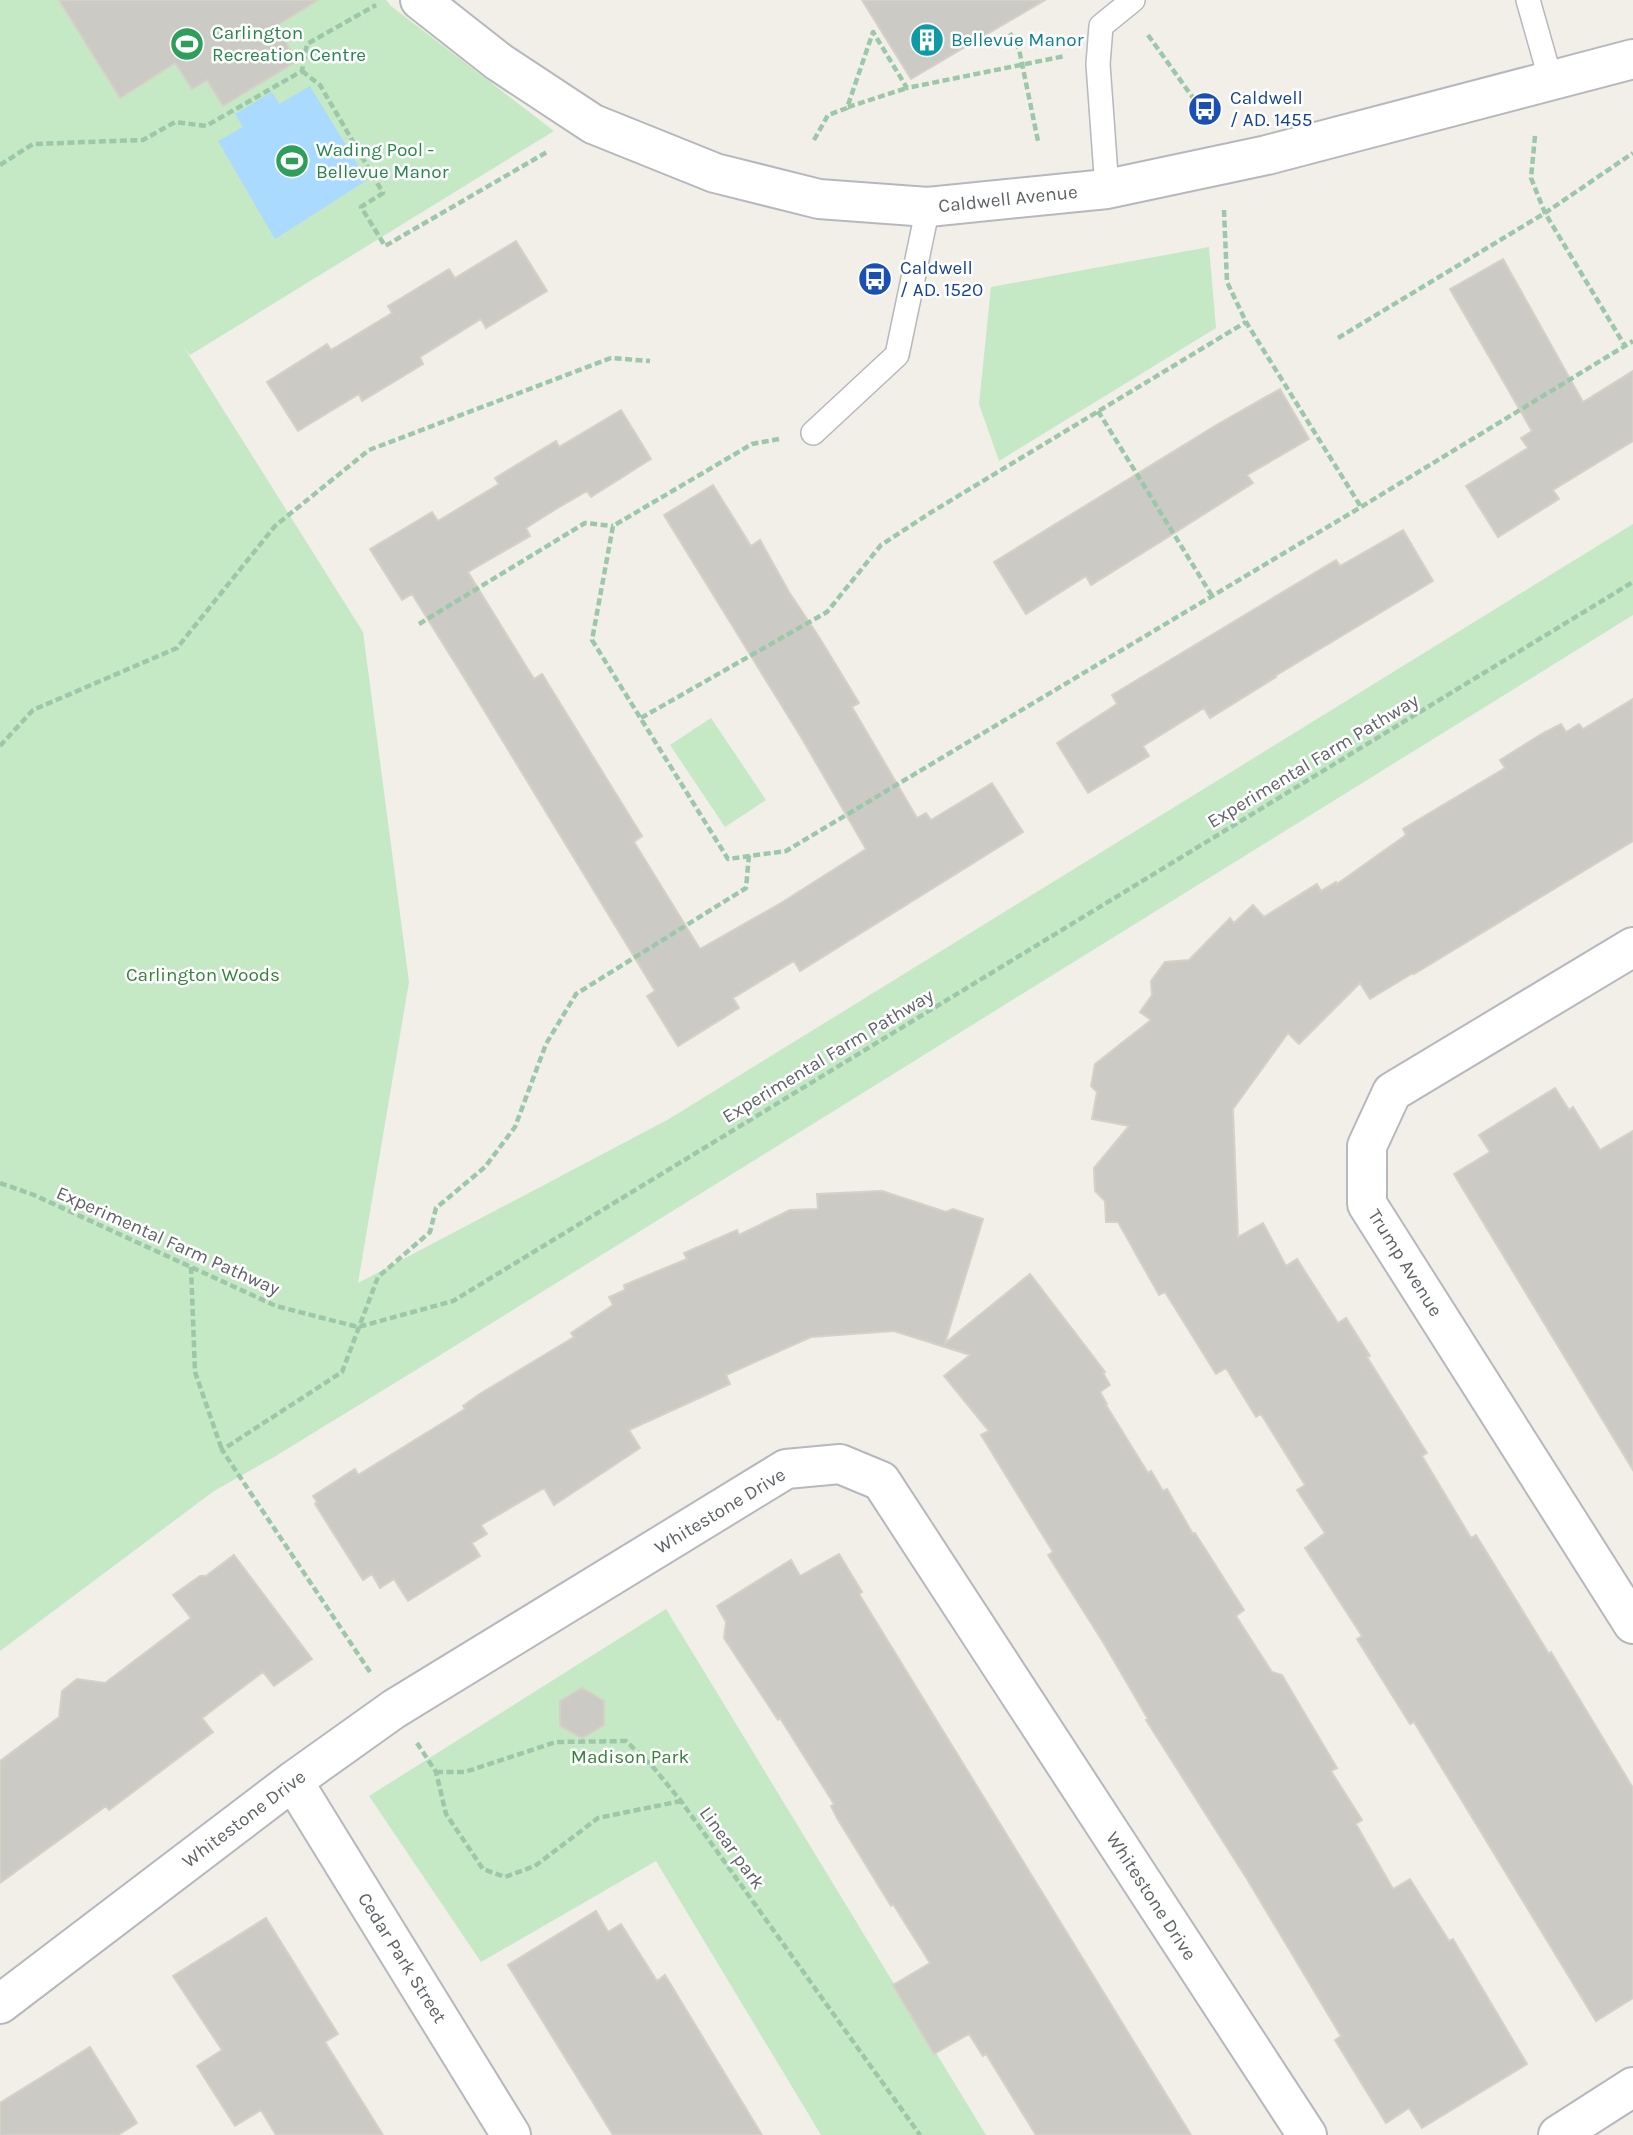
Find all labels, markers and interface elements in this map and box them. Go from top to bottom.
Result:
building icon: Bellevue Manor [908,21,946,59]
place label: Carlington Recreation Centre [212,22,366,66]
sports icon: Carlington Recreation Centre [168,25,206,63]
place label: Bellevue Manor [951,29,1084,51]
place label: Caldwell / AD. 1455 [1230,87,1312,131]
bus stop icon: Caldwell / AD. 1455 [1186,90,1224,128]
place label: Wading Pool - Bellevue Manor [316,139,449,183]
sports icon: Wading Pool - Bellevue Manor [273,142,311,180]
street label: Caldwell Avenue [937,181,1079,217]
place label: Caldwell / AD. 1520 [900,257,983,301]
bus stop icon: Caldwell / AD. 1520 [856,260,894,298]
street label: Experimental Farm Pathway [1204,689,1423,833]
park label: Carlington Woods [126,964,280,986]
street label: Experimental Farm Pathway [719,984,938,1128]
street label: Experimental Farm Pathway [53,1182,283,1300]
street label: Trump Avenue [1363,1205,1447,1321]
street label: Whitestone Drive [651,1463,789,1559]
park label: Madison Park [571,1746,689,1768]
street label: Whitestone Drive [178,1765,310,1873]
street label: Linear park [695,1802,770,1894]
street label: Whitestone Drive [1101,1828,1201,1964]
street label: Cedar Park Street [353,1889,451,2027]

